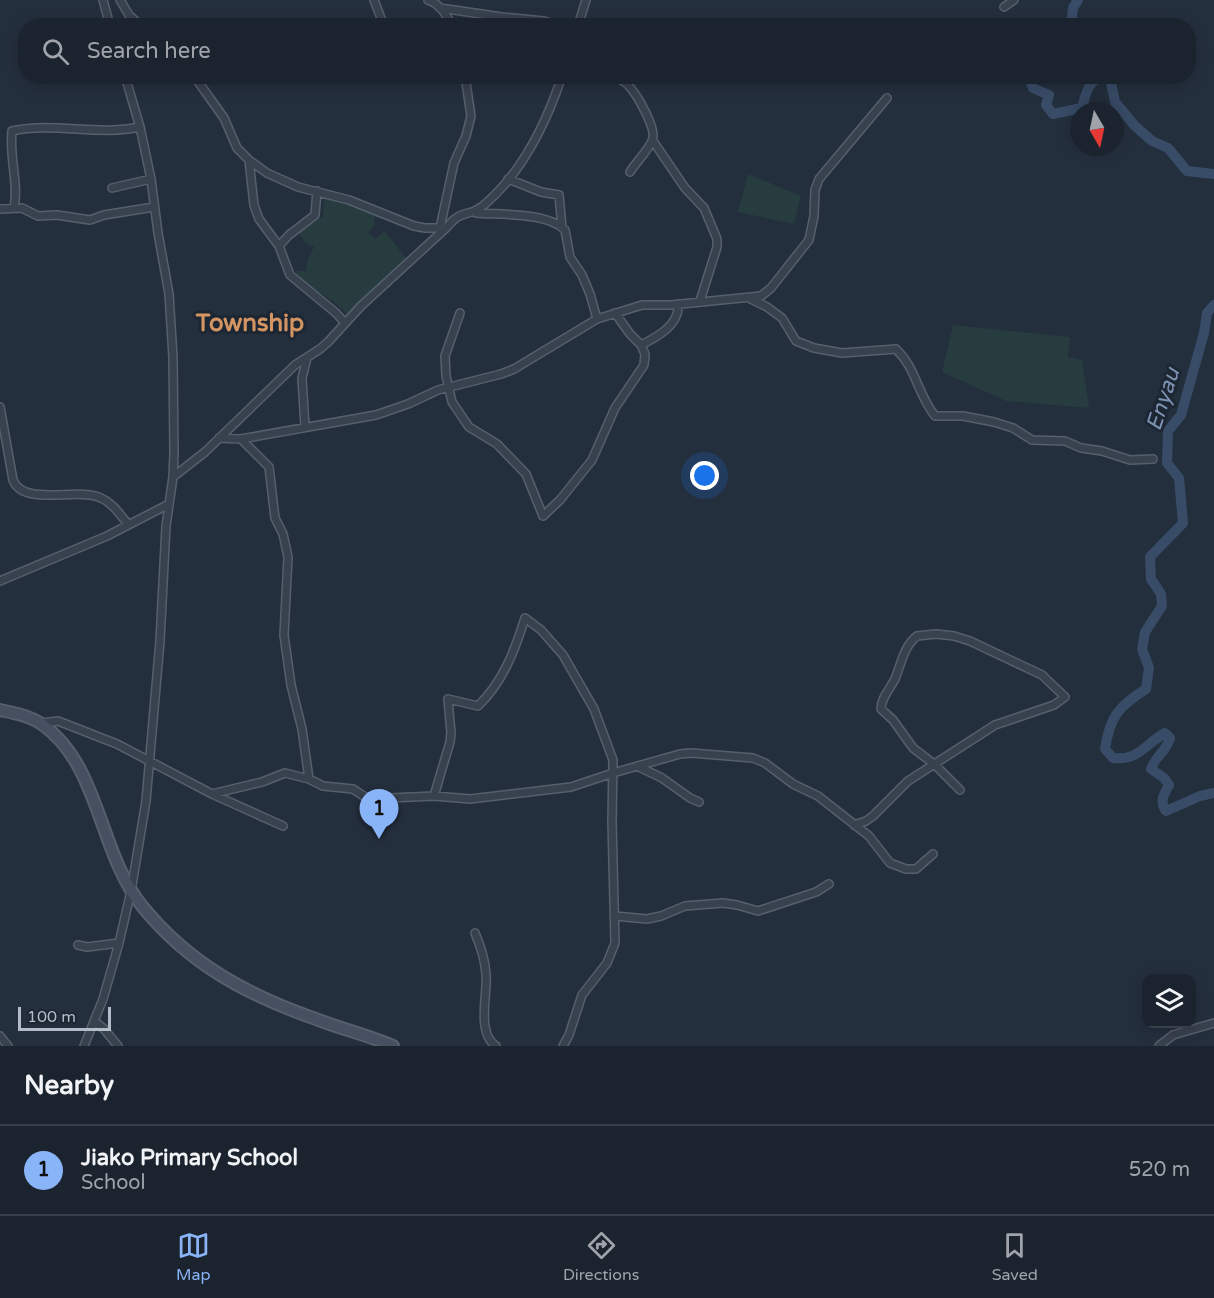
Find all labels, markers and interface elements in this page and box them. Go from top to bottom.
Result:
search box [18,18,1196,84]
icon: search [39,35,72,68]
text: Search here [87,38,211,64]
north arrow [1070,102,1124,156]
district label: Township [195,309,304,338]
water label: Enyau [1141,363,1186,434]
your location [690,461,719,490]
pin: 1 [360,790,398,839]
map controls [1142,974,1196,1028]
button: layers [1142,974,1196,1028]
scale bar [18,1004,111,1032]
text: 100 m [27,1007,76,1027]
text: Nearby [24,1070,114,1101]
text: Jiako Primary School [81,1145,298,1171]
text: 1 [37,1158,50,1182]
text: 520 m [1129,1158,1190,1182]
text: School [81,1171,145,1195]
tab: Map [176,1229,211,1285]
tab: Directions [563,1229,639,1285]
tab: Saved [992,1229,1038,1285]

